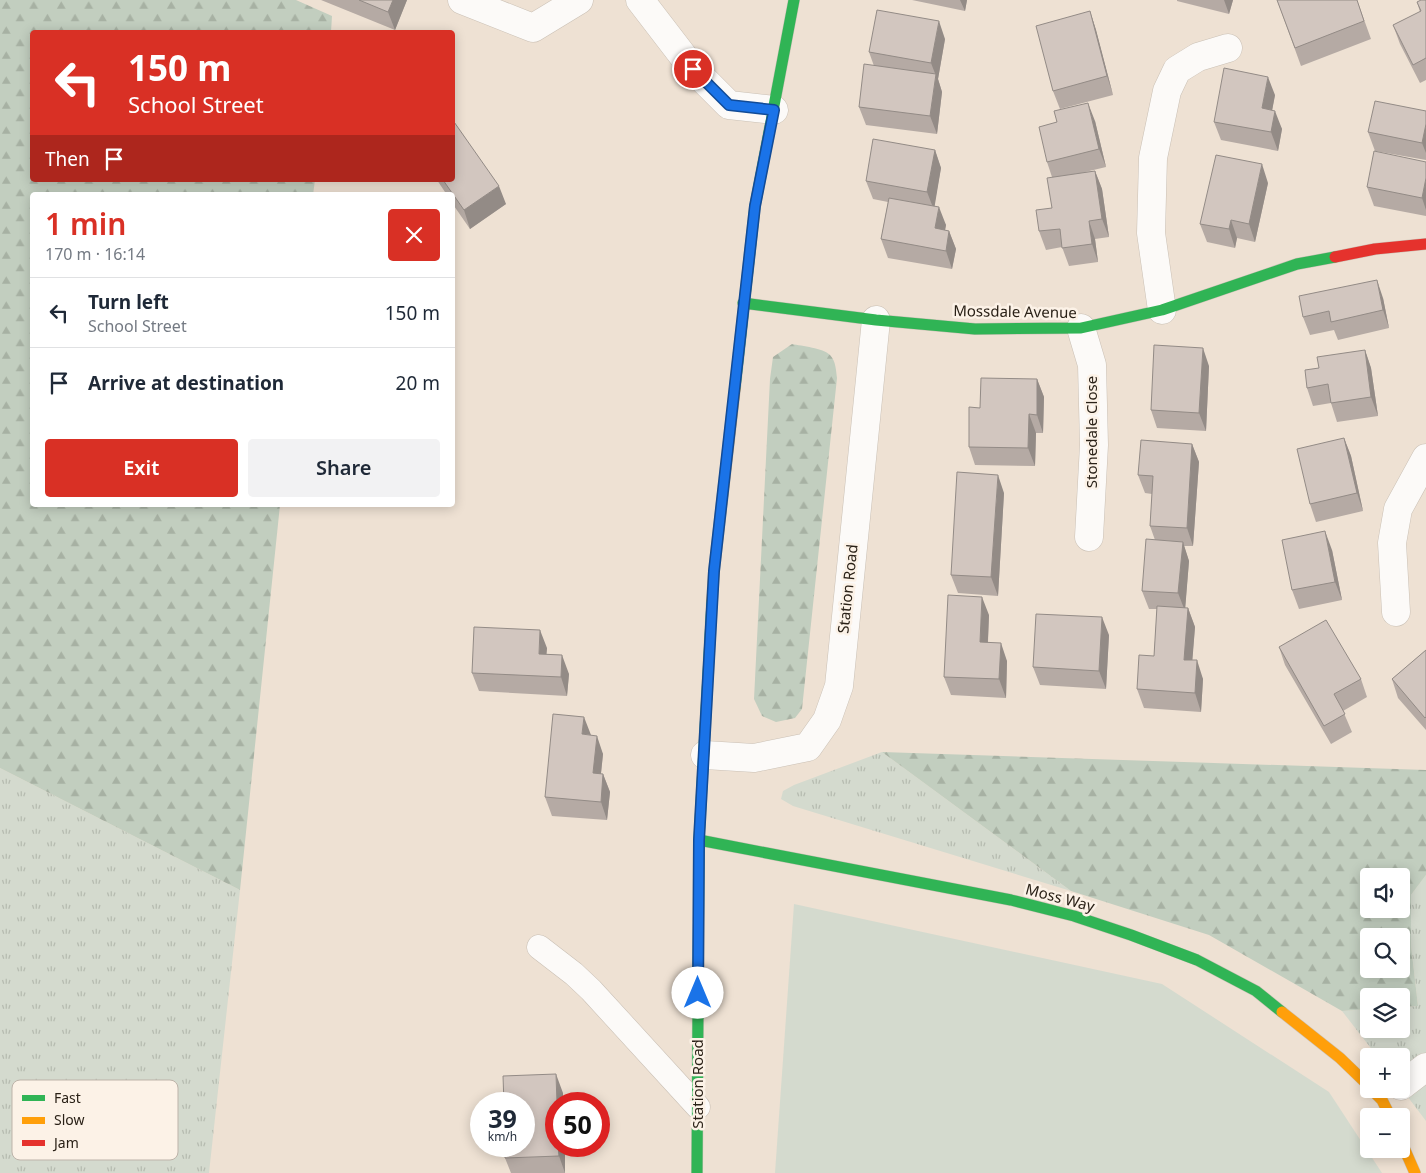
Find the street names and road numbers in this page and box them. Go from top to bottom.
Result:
street label: Mossdale Avenue [953,300,1077,322]
street label: Stonedale Close [1081,376,1101,488]
street label: Station Road [832,543,862,635]
street label: Moss Way [1024,878,1097,916]
street label: Station Road [687,1039,707,1129]

